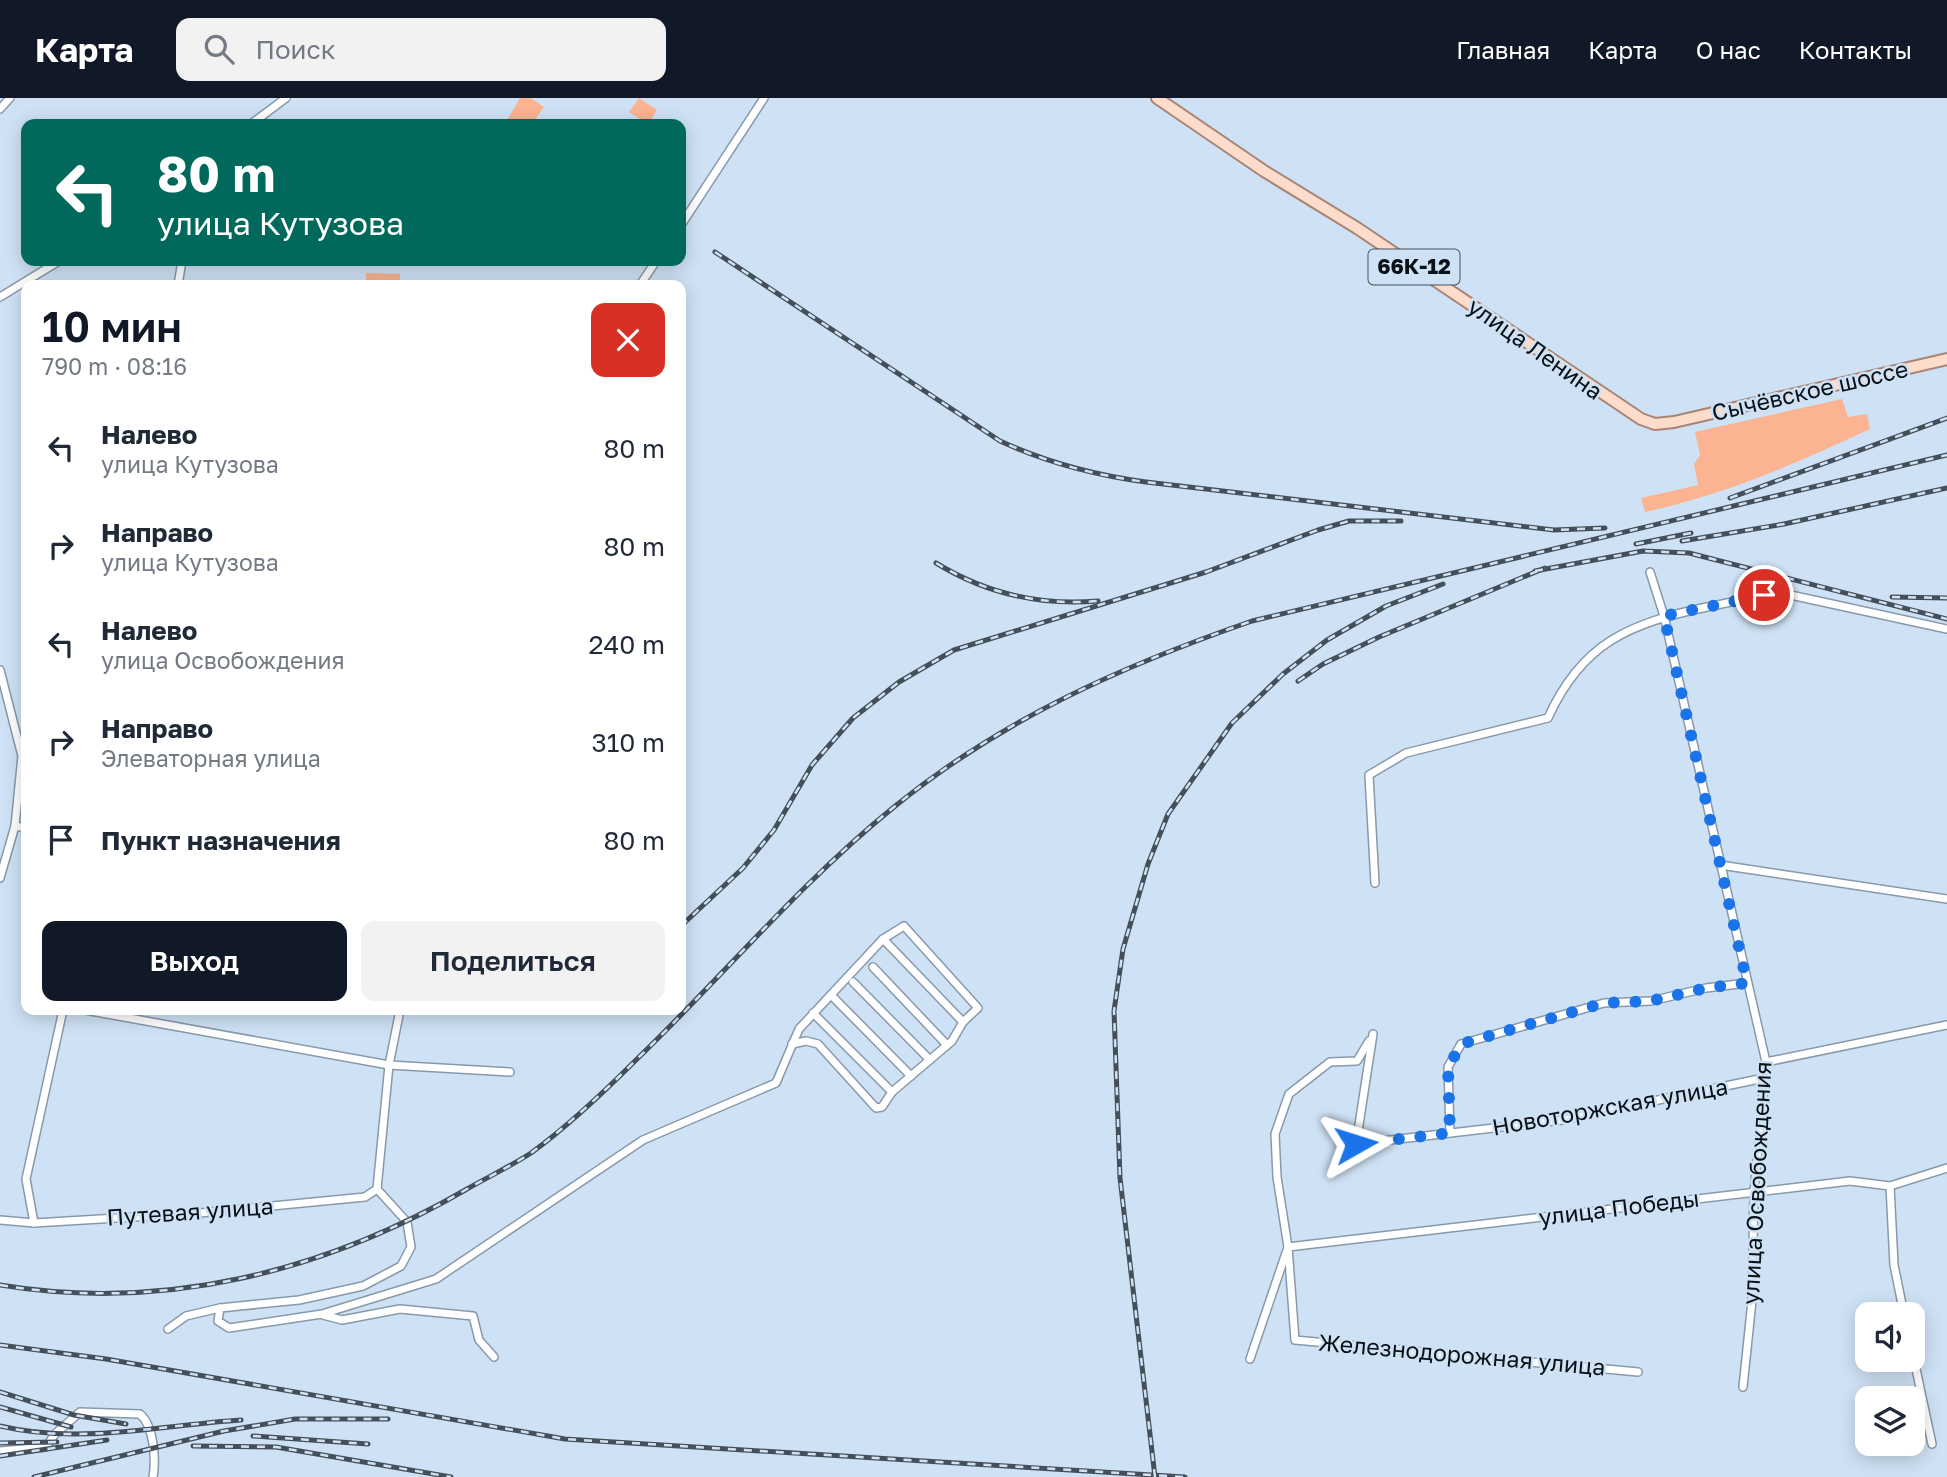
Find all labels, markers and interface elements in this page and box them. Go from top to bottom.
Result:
search box [176,18,666,81]
text: Карта [35,30,134,69]
icon: search [200,30,238,68]
text: Поиск [256,34,336,65]
text: Главная [1456,35,1550,64]
text: Карта [1588,35,1658,64]
text: О нас [1696,35,1761,64]
text: Контакты [1799,35,1912,64]
text: 80 m [157,144,275,203]
icon: left [42,147,133,238]
text: улица Кутузова [157,204,404,242]
road number: 66К-12 [1368,250,1460,284]
street label: улица Ленина [1463,291,1608,405]
text: 10 мин [42,301,182,351]
button: close [591,303,665,377]
text: 790 m · 08:16 [42,352,187,380]
street label: Сычёвское шоссе [1709,354,1911,426]
text: Налево [101,419,197,450]
icon: left [42,429,80,467]
text: 80 m [604,433,665,464]
text: улица Кутузова [101,450,279,478]
text: Направо [101,517,213,548]
icon: right [42,527,80,565]
text: 80 m [604,531,665,562]
text: улица Кутузова [101,548,279,576]
pin [1734,565,1794,625]
icon: arrive [1745,576,1783,614]
text: Налево [101,615,197,646]
icon: left [42,625,80,663]
text: 240 m [588,629,665,660]
text: улица Освобождения [101,646,345,674]
text: Направо [101,713,213,744]
icon: right [42,723,80,761]
text: 310 m [592,727,665,758]
text: Элеваторная улица [101,744,321,772]
icon: arrive [42,821,80,859]
text: Пункт назначения [101,825,341,856]
text: 80 m [604,825,665,856]
button: Выход [42,921,347,1001]
button: Поделиться [361,921,665,1001]
street label: улица Освобождения [1736,1061,1776,1305]
street label: Новоторжская улица [1490,1071,1730,1141]
position arrow [1319,1107,1393,1181]
street label: улица Победы [1537,1183,1701,1231]
street label: Путевая улица [106,1191,274,1231]
map controls [1855,1302,1925,1456]
button: sound [1855,1302,1925,1372]
street label: Железнодорожная улица [1317,1328,1607,1381]
button: layers [1855,1386,1925,1456]

